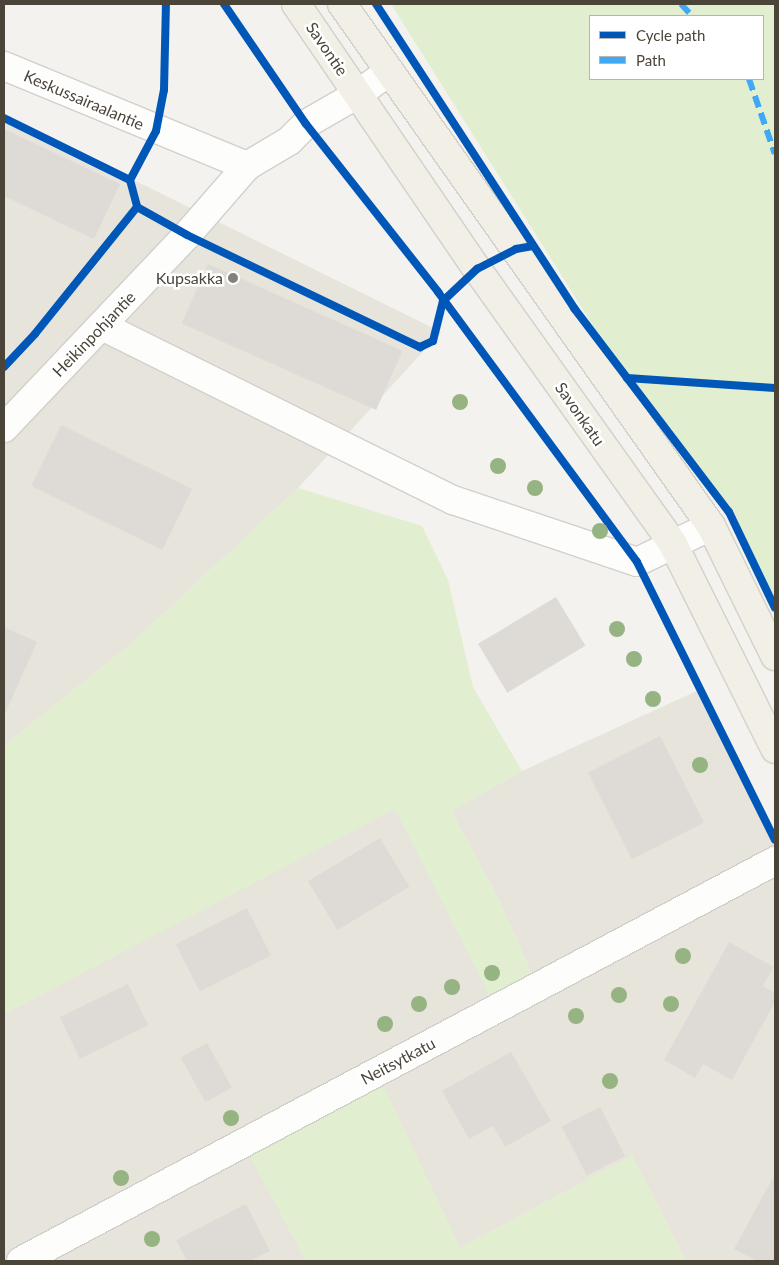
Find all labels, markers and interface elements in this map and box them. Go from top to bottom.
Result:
legend [589,15,764,80]
street label: Savontie [302,19,352,79]
text: Cycle path [636,26,705,44]
text: Path [636,51,666,69]
street label: Keskussairaalantie [21,66,147,134]
place label: Kupsakka [156,268,223,288]
marker: Kupsakka [227,272,239,284]
street label: Heikinpohjantie [49,287,139,381]
street label: Savonkatu [551,379,609,449]
street label: Neitsytkatu [358,1033,438,1089]

